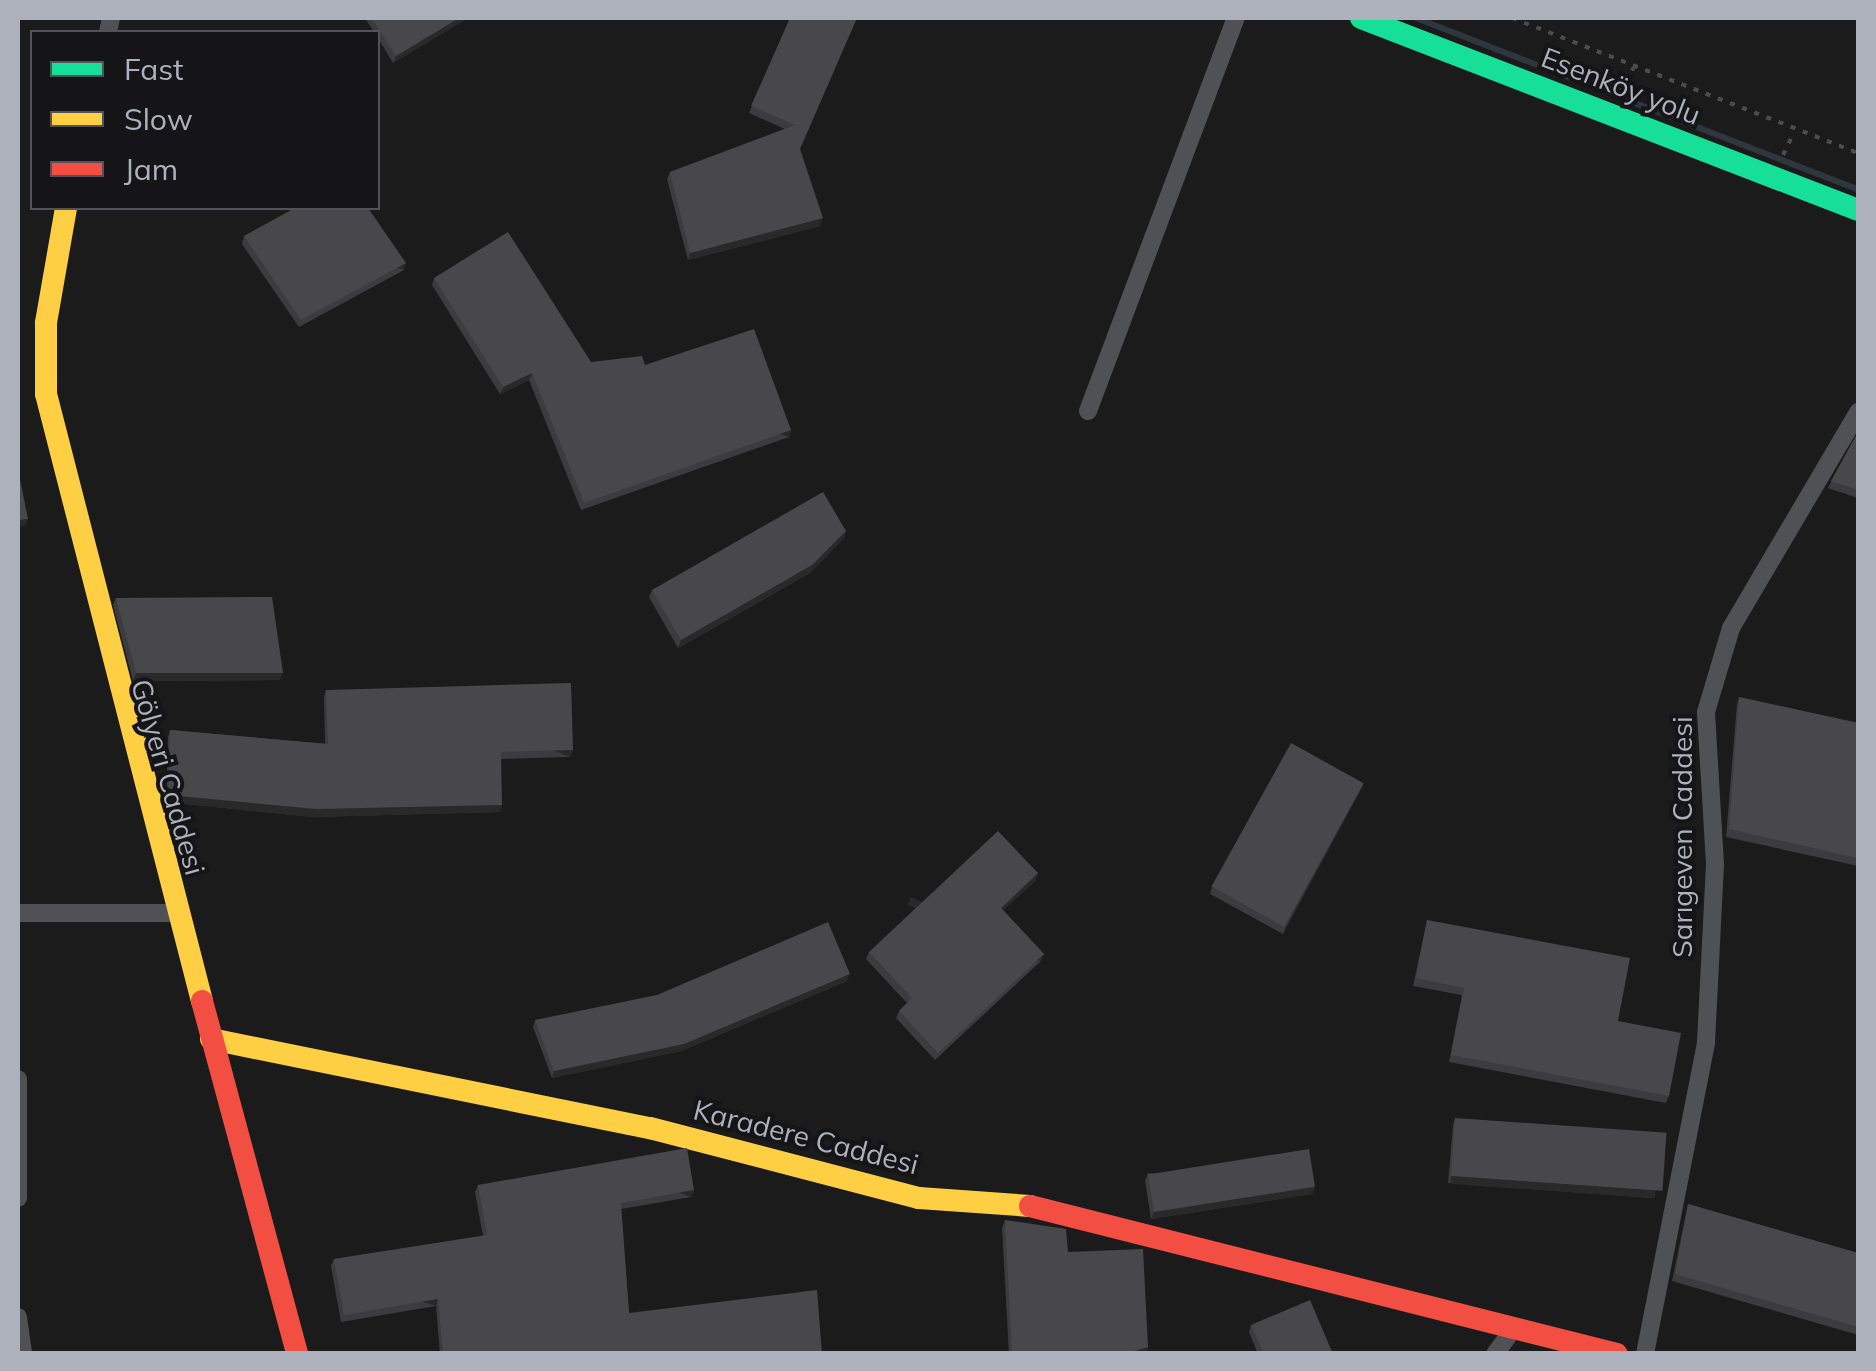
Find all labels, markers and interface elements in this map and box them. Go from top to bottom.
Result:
legend [30,30,380,210]
street label: Esenköy yolu [1537,40,1705,132]
text: Fast [124,50,184,88]
text: Slow [124,100,193,138]
text: Jam [124,150,178,188]
street label: Gölyeri Caddesi [124,675,212,879]
street label: Sarıgeven Caddesi [1665,716,1699,958]
street label: Karadere Caddesi [690,1093,922,1181]

